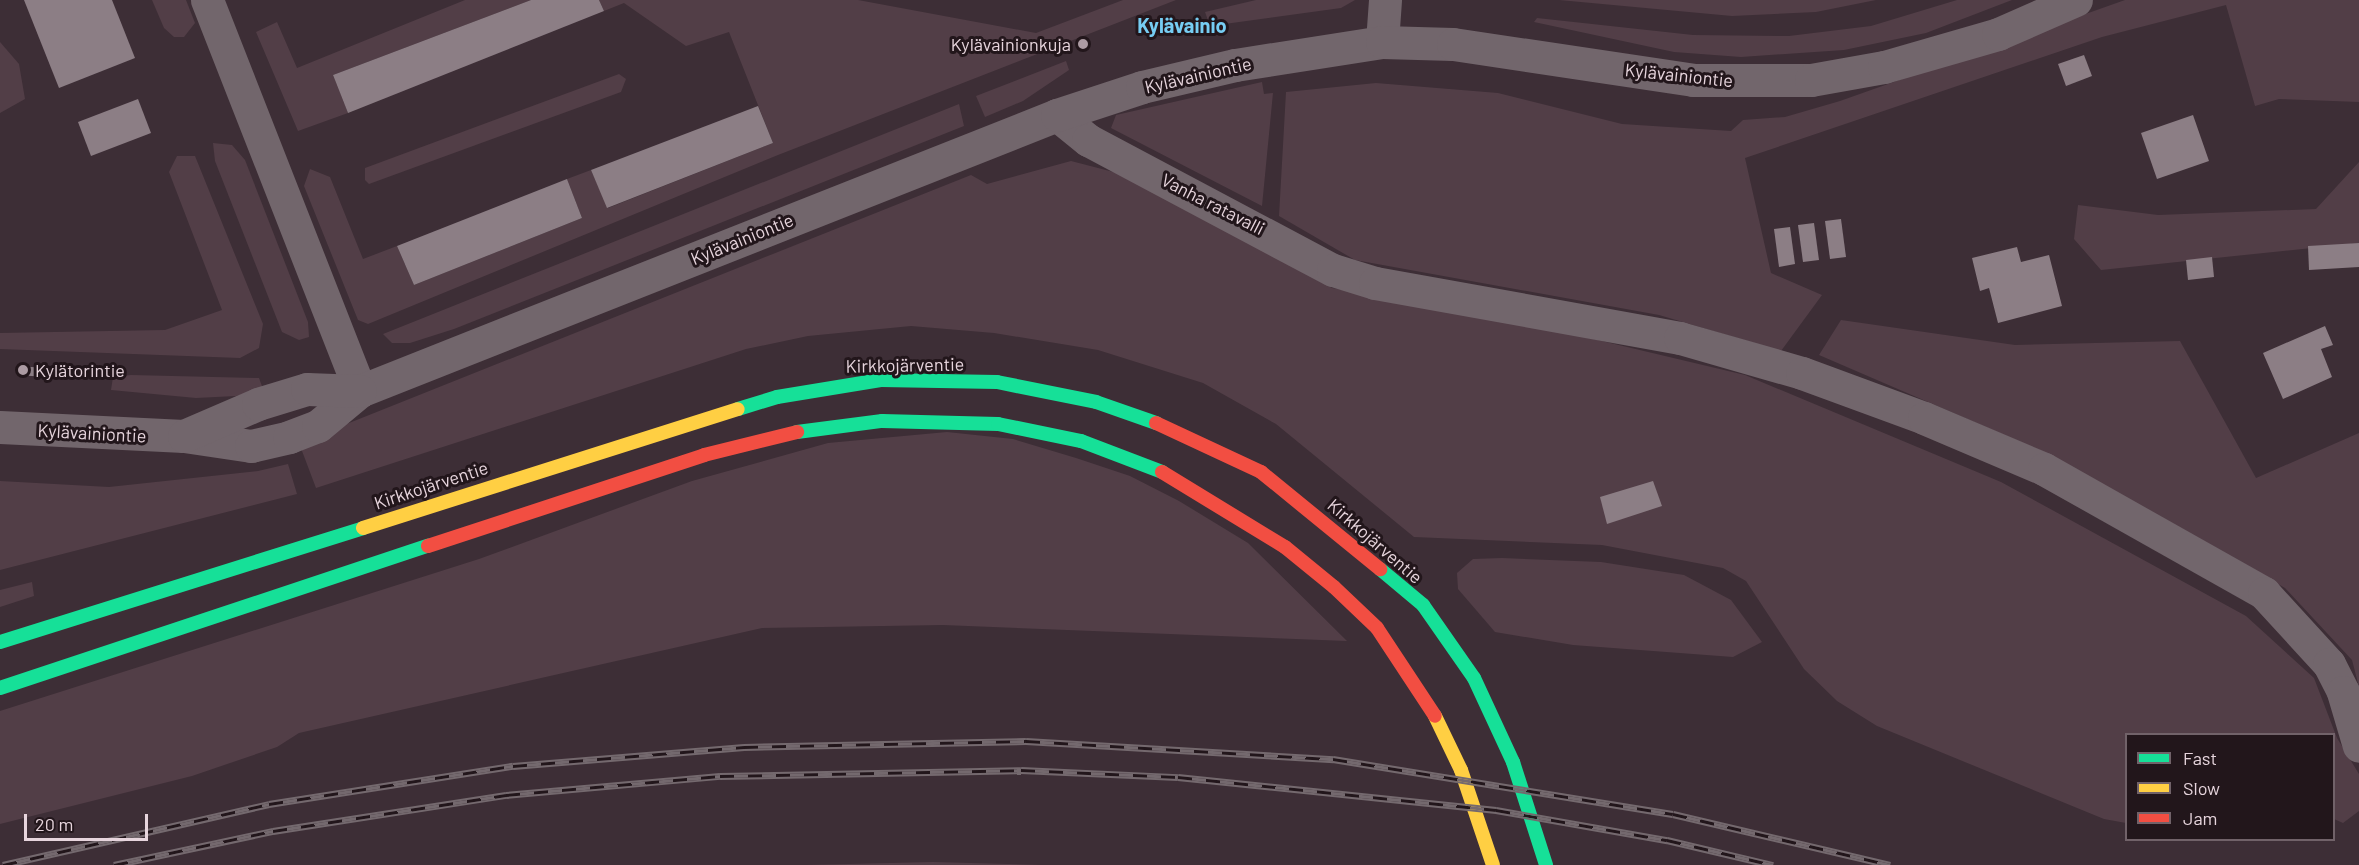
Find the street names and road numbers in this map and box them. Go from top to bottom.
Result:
street label: Kylävainiontie [1143,52,1253,98]
street label: Kylävainiontie [1624,59,1734,91]
street label: Vanha ratavalli [1158,169,1268,239]
street label: Kylävainiontie [688,209,796,269]
street label: Kirkkojärventie [846,353,964,377]
street label: Kylävainiontie [37,419,147,447]
street label: Kirkkojärventie [371,456,491,514]
street label: Kirkkojärventie [1323,494,1427,588]

